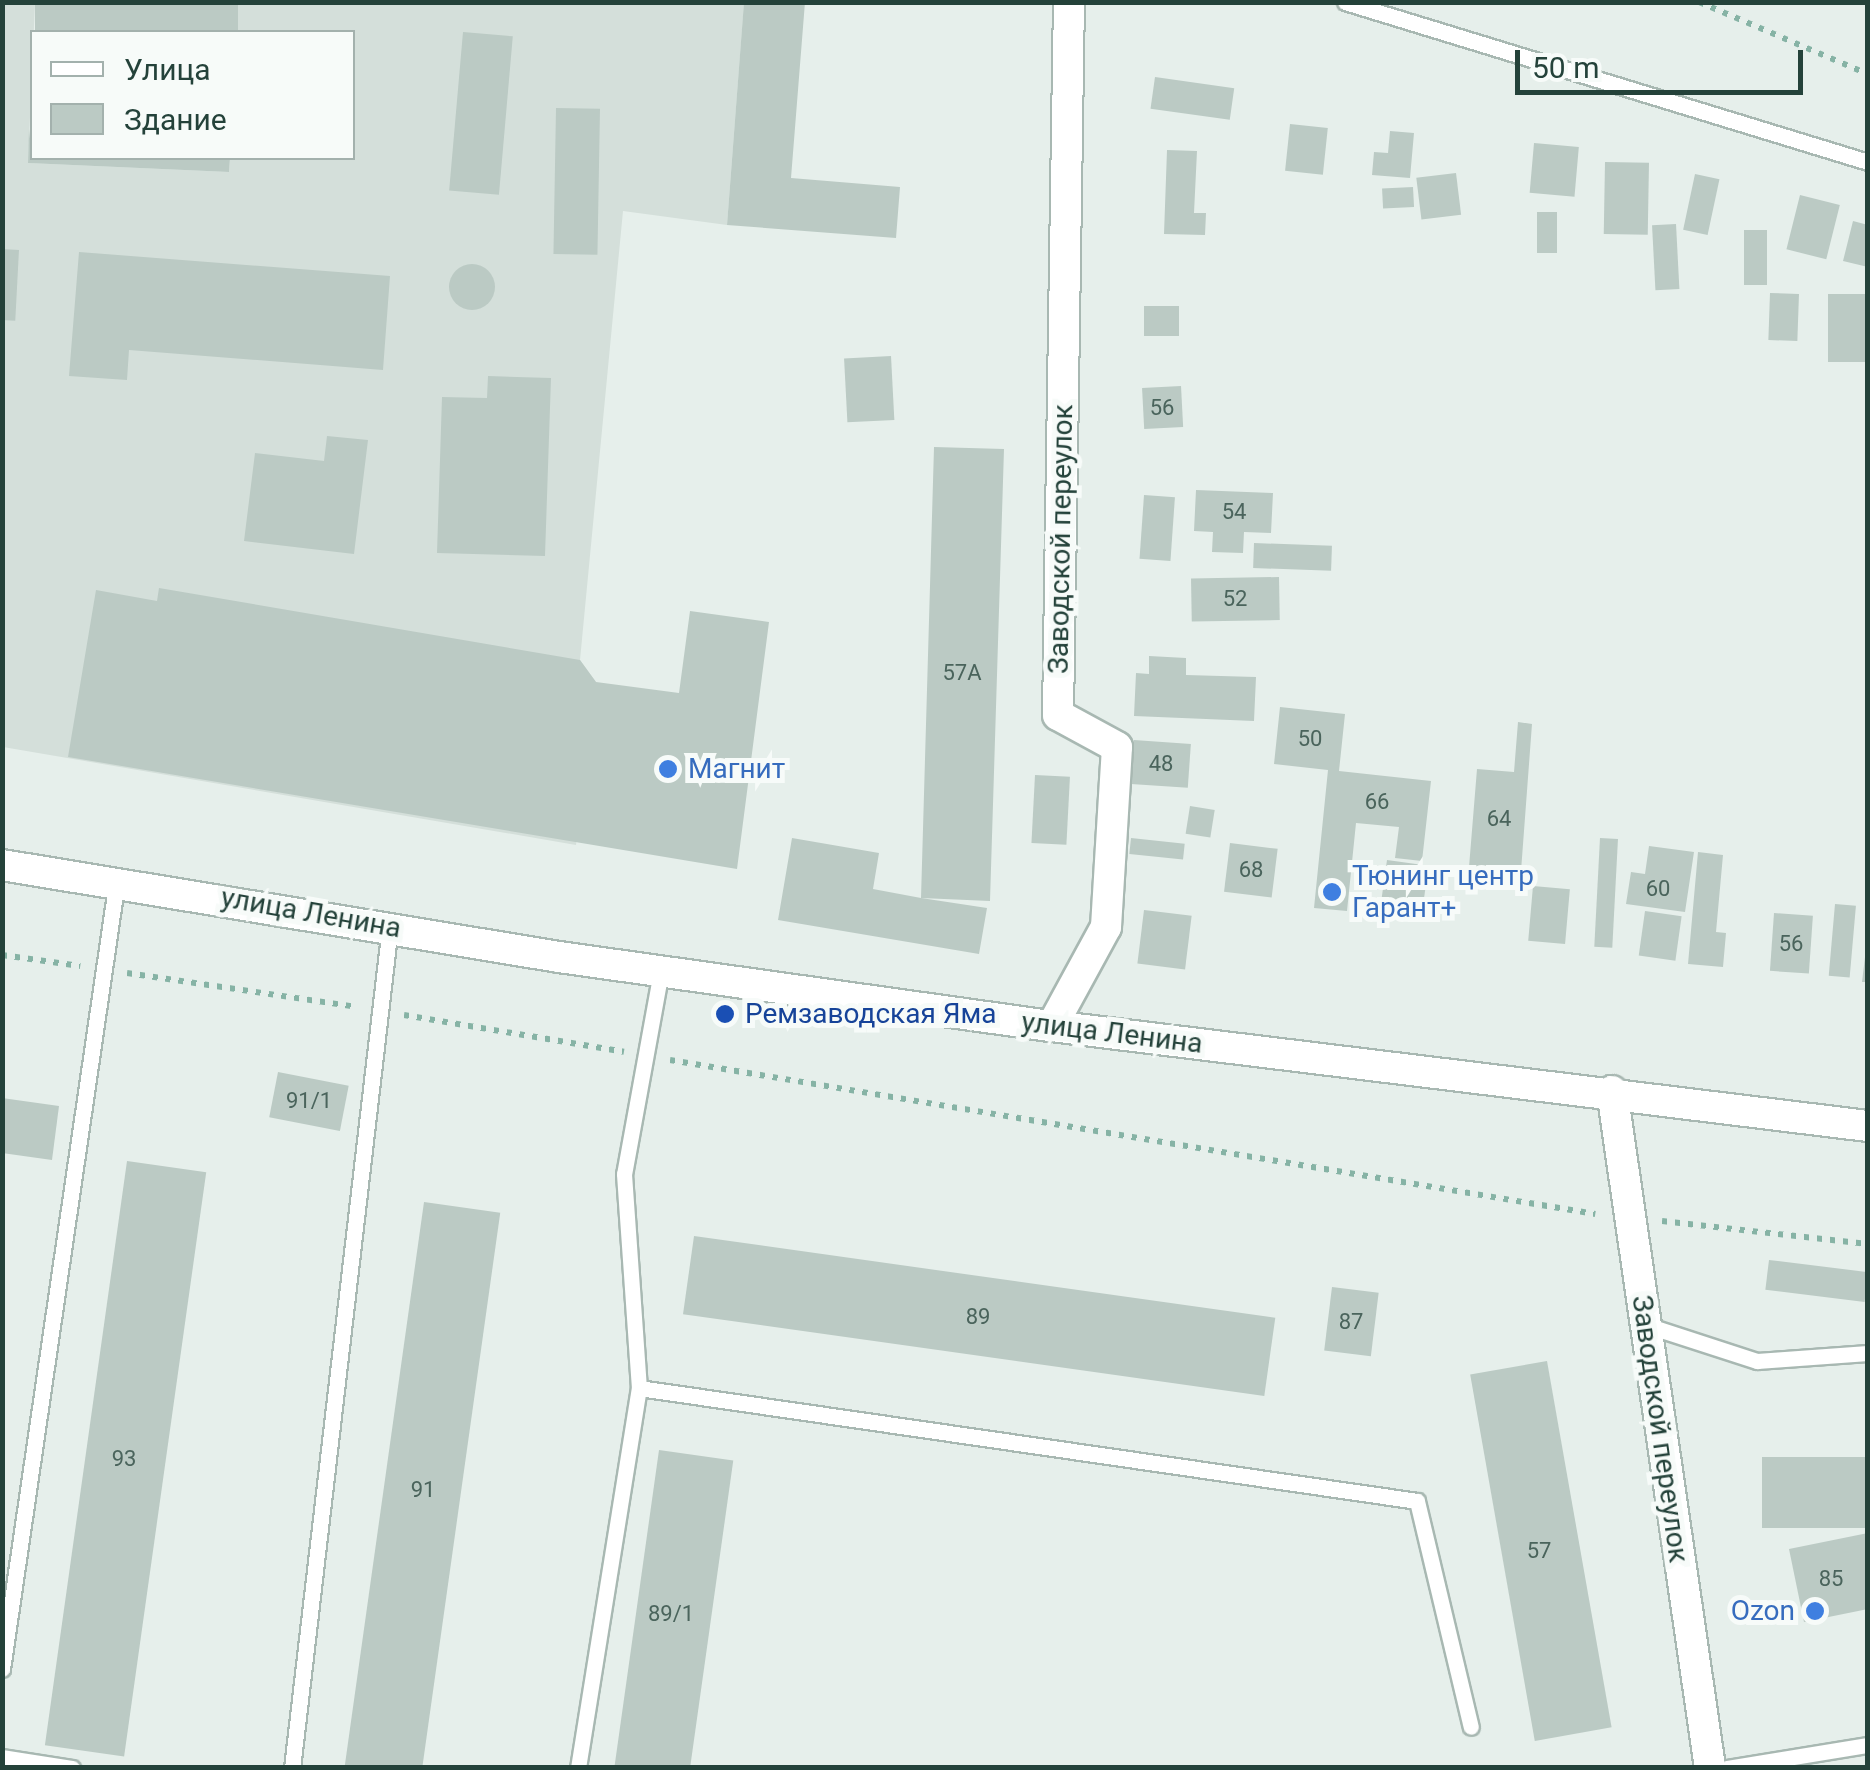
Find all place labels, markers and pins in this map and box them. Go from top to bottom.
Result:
place label: Магнит [688,752,785,786]
marker: Магнит [657,758,679,780]
place label: Тюнинг центр Гарант+ [1352,859,1534,925]
marker: Тюнинг центр Гарант+ [1321,881,1343,903]
place label: Ремзаводская Яма [745,997,997,1031]
marker: Ремзаводская Яма [714,1003,736,1025]
place label: Ozon [1731,1594,1795,1628]
marker: Ozon [1804,1600,1826,1622]

